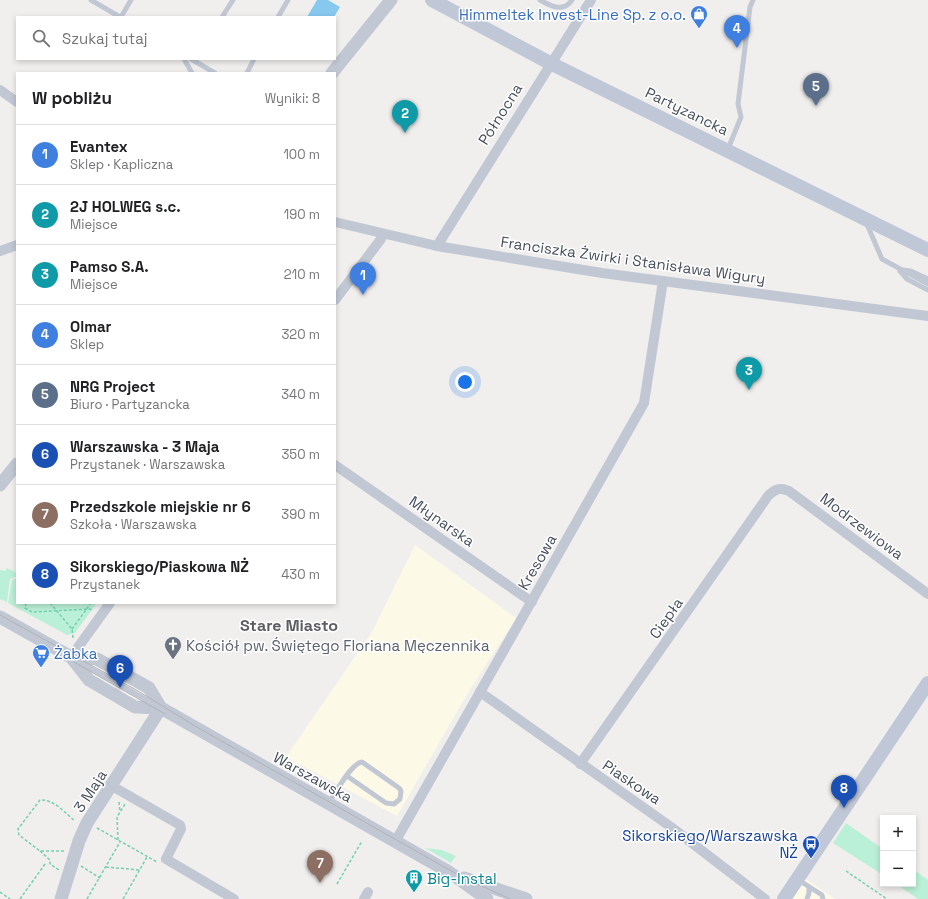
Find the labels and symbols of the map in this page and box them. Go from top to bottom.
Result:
shop icon: Himmeltek Invest-Line Sp. z o.o. [689,4,709,29]
place label: Himmeltek Invest-Line Sp. z o.o. [459,5,686,24]
pin: 4 [724,15,750,48]
pin: 5 [803,73,829,106]
street label: Północna [474,79,526,148]
street label: Partyzancka [642,83,732,139]
pin: 2 [392,100,418,133]
street label: Franciszka Żwirki i Stanisława Wigury [499,232,767,288]
pin: 1 [350,262,376,295]
pin: 3 [736,357,762,390]
your location [455,372,475,392]
street label: Modrzewiowa [817,489,908,564]
street label: Młynarska [406,492,479,551]
street label: Kresowa [514,531,561,593]
street label: Ciepła [645,593,687,642]
district label: Stare Miasto [240,615,338,636]
church icon: Kościół pw. Świętego Floriana Męczennika [163,635,183,660]
place label: Kościół pw. Świętego Floriana Męczennika [186,636,490,655]
supermarket icon: Żabka [31,643,51,668]
place label: Żabka [54,644,98,663]
pin: 6 [107,655,133,688]
street label: Warszawska [270,747,356,807]
street label: Piaskowa [599,756,665,809]
street label: 3 Maja [69,766,111,816]
pin: 8 [831,775,857,808]
place label: Sikorskiego/Warszawska NŻ [622,826,798,862]
bus stop icon: Sikorskiego/Warszawska NŻ [801,834,821,859]
pin: 7 [307,850,333,883]
building icon: Big-Instal [404,868,424,893]
place label: Big-Instal [427,869,497,888]

